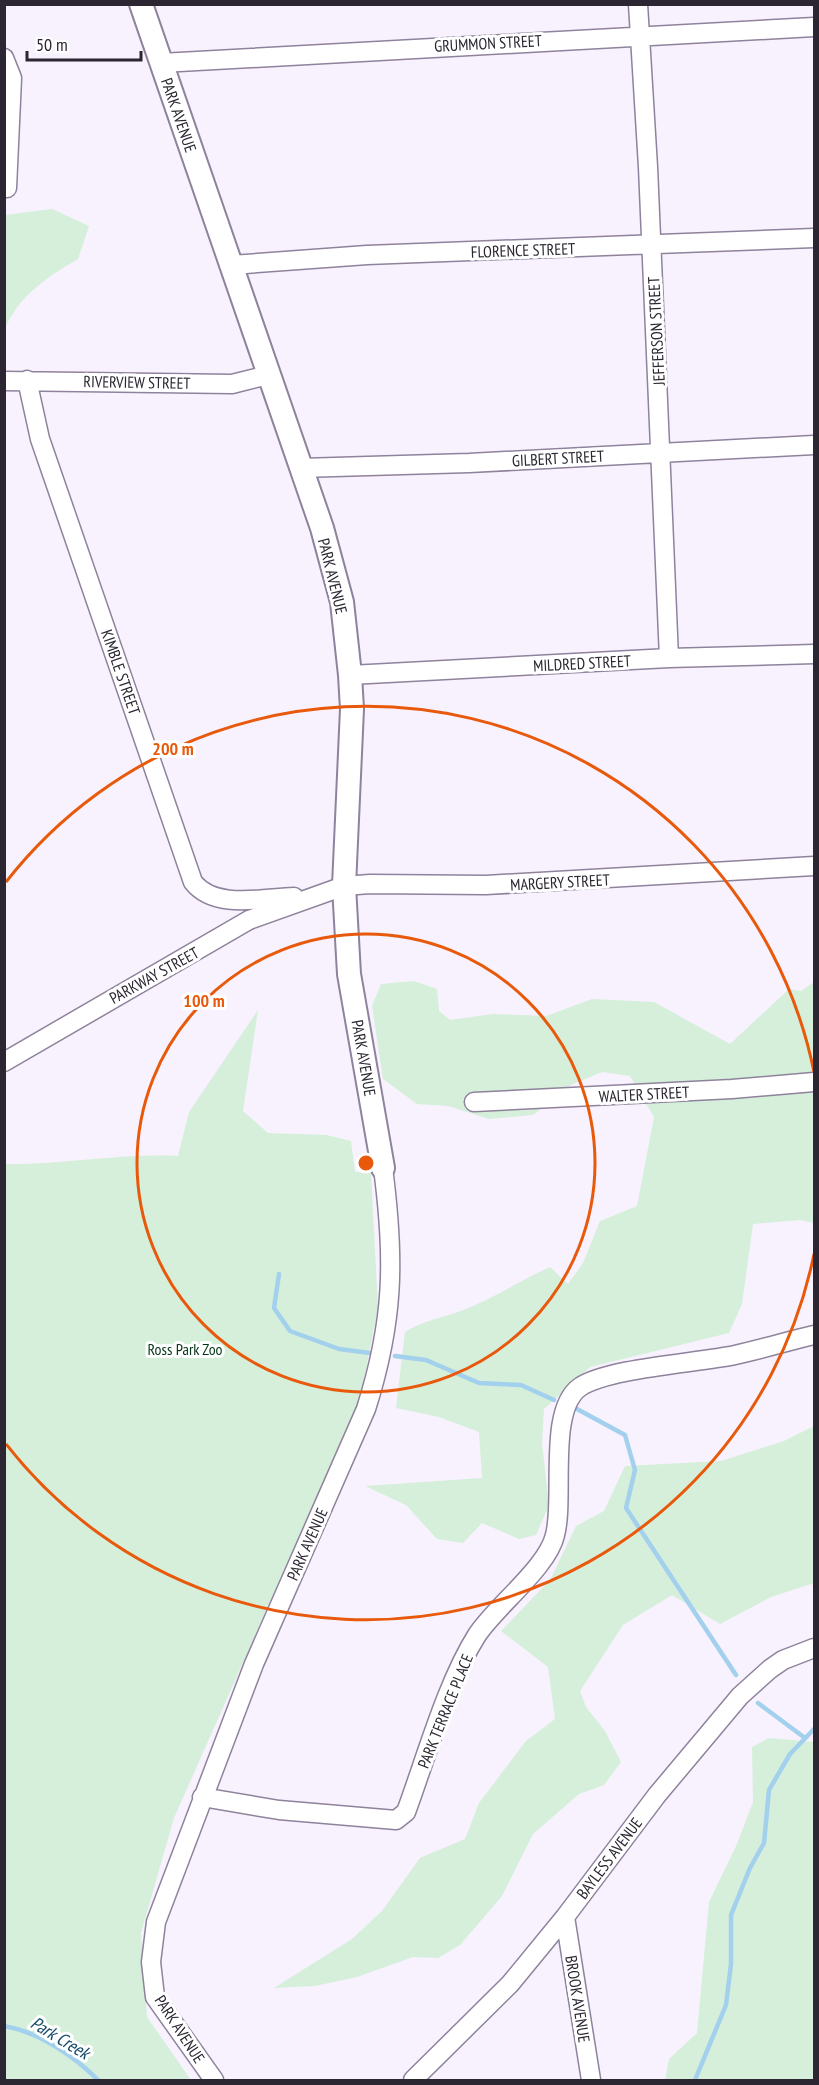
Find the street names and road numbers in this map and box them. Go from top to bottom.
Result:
street label: GRUMMON STREET [434,30,542,56]
street label: PARK AVENUE [157,75,201,155]
street label: FLORENCE STREET [470,238,576,262]
street label: JEFFERSON STREET [643,276,669,387]
street label: RIVERVIEW STREET [83,371,191,393]
street label: GILBERT STREET [511,446,605,470]
street label: PARK AVENUE [314,536,352,616]
street label: KIMBLE STREET [97,627,145,717]
street label: MILDRED STREET [533,650,631,676]
street label: MARGERY STREET [510,869,610,895]
street label: PARKWAY STREET [106,942,202,1008]
street label: PARK AVENUE [347,1018,381,1098]
street label: WALTER STREET [598,1082,690,1106]
street label: PARK AVENUE [282,1505,332,1583]
street label: PARK TERRACE PLACE [413,1651,477,1771]
street label: BAYLESS AVENUE [572,1813,646,1903]
street label: BROOK AVENUE [561,1954,595,2044]
street label: PARK AVENUE [151,1991,209,2067]

